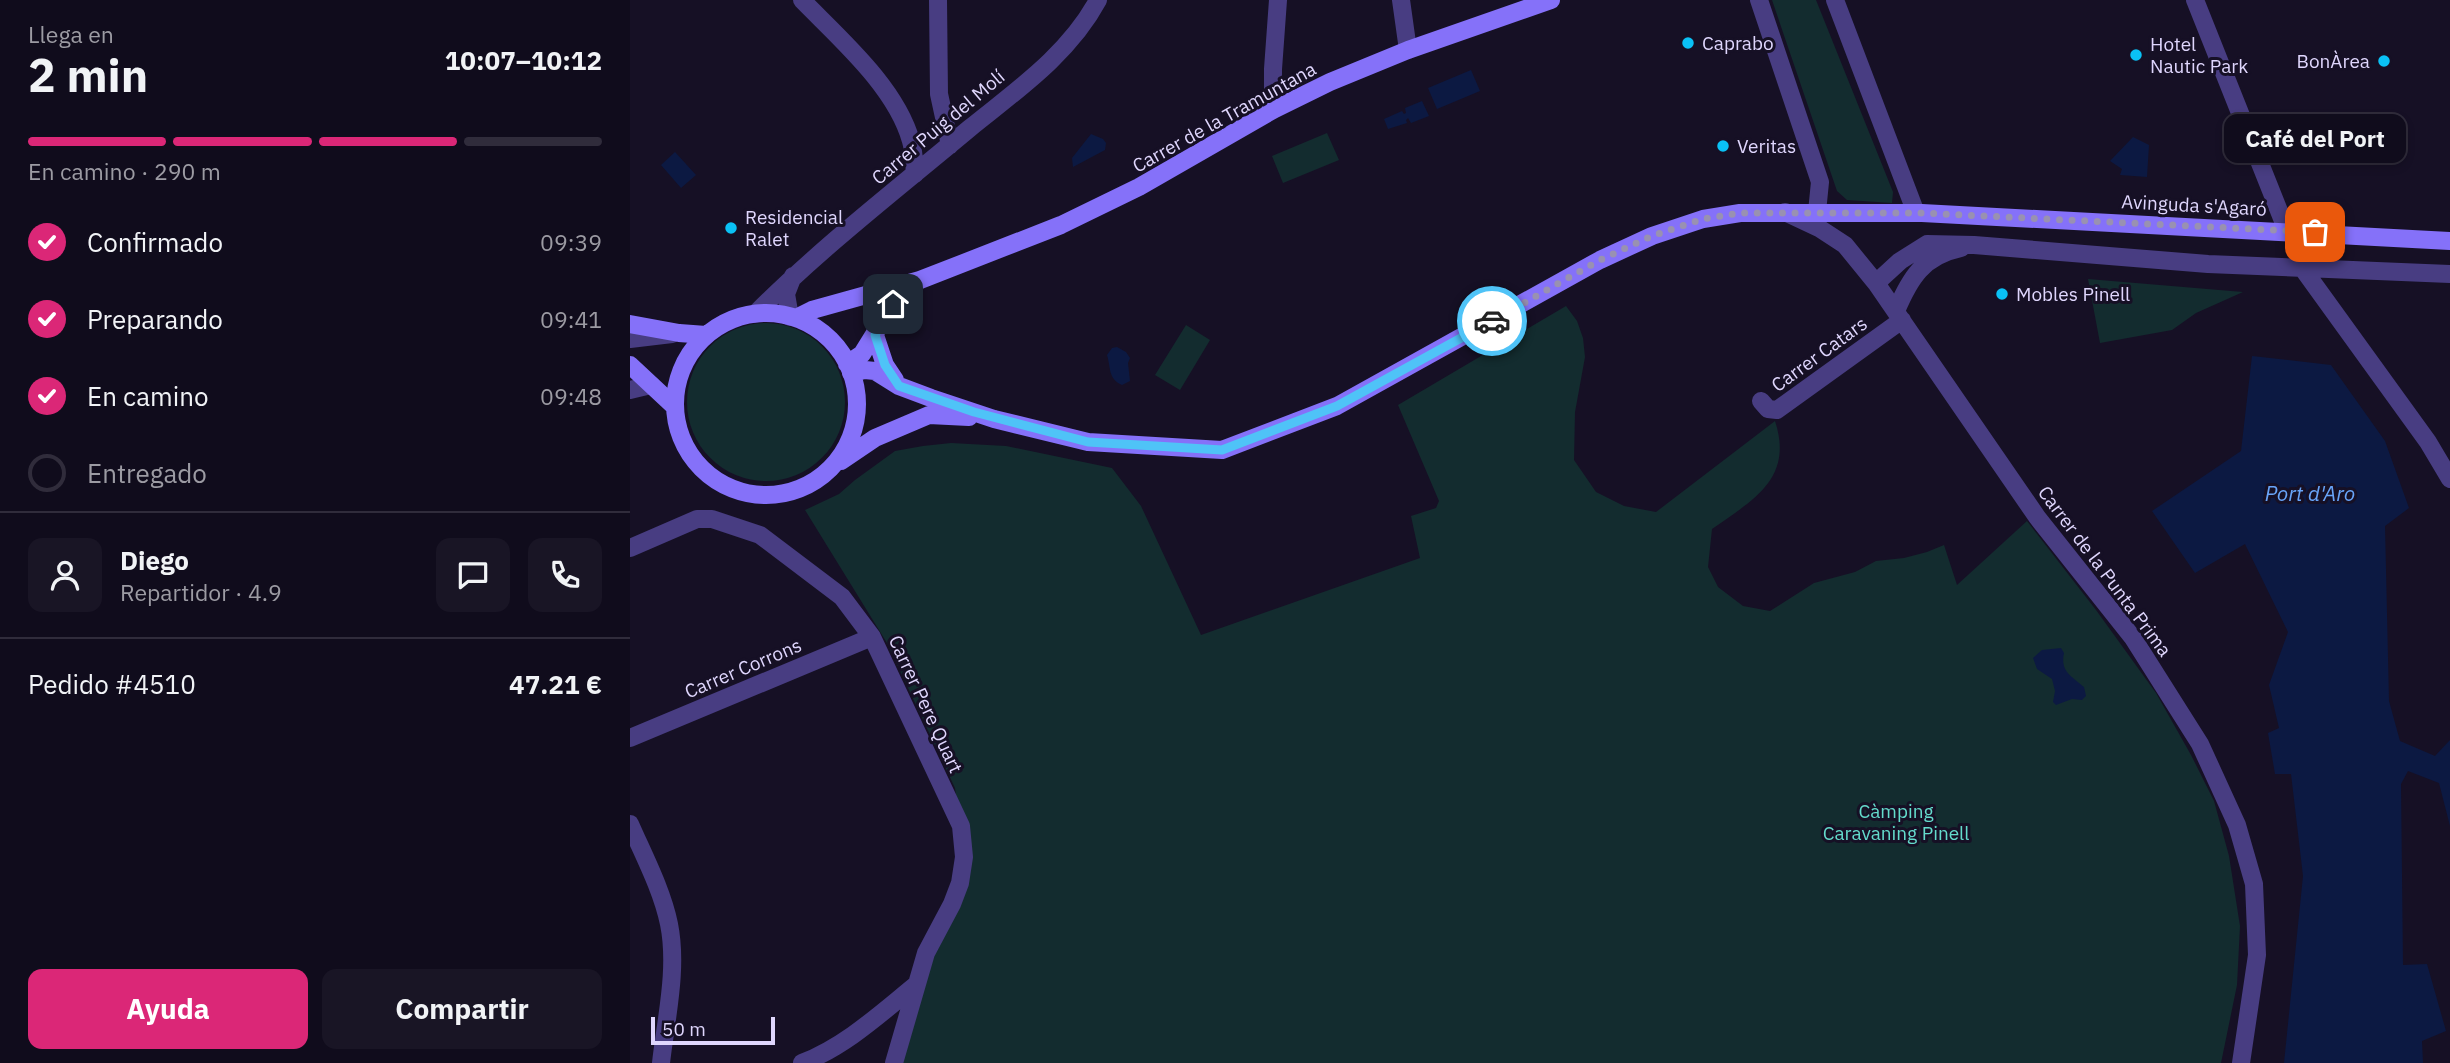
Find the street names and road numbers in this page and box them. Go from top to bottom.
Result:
street label: Carrer de la Tramuntana [1128,56,1320,178]
street label: Carrer Puig del Molí [867,64,1010,190]
street label: Avinguda s'Agaró [2121,189,2267,221]
street label: Carrer Catars [1766,311,1872,397]
street label: Carrer de la Punta Prima [2033,481,2177,661]
street label: Carrer Pere Quart [884,631,968,777]
street label: Carrer Corrons [681,633,805,703]

